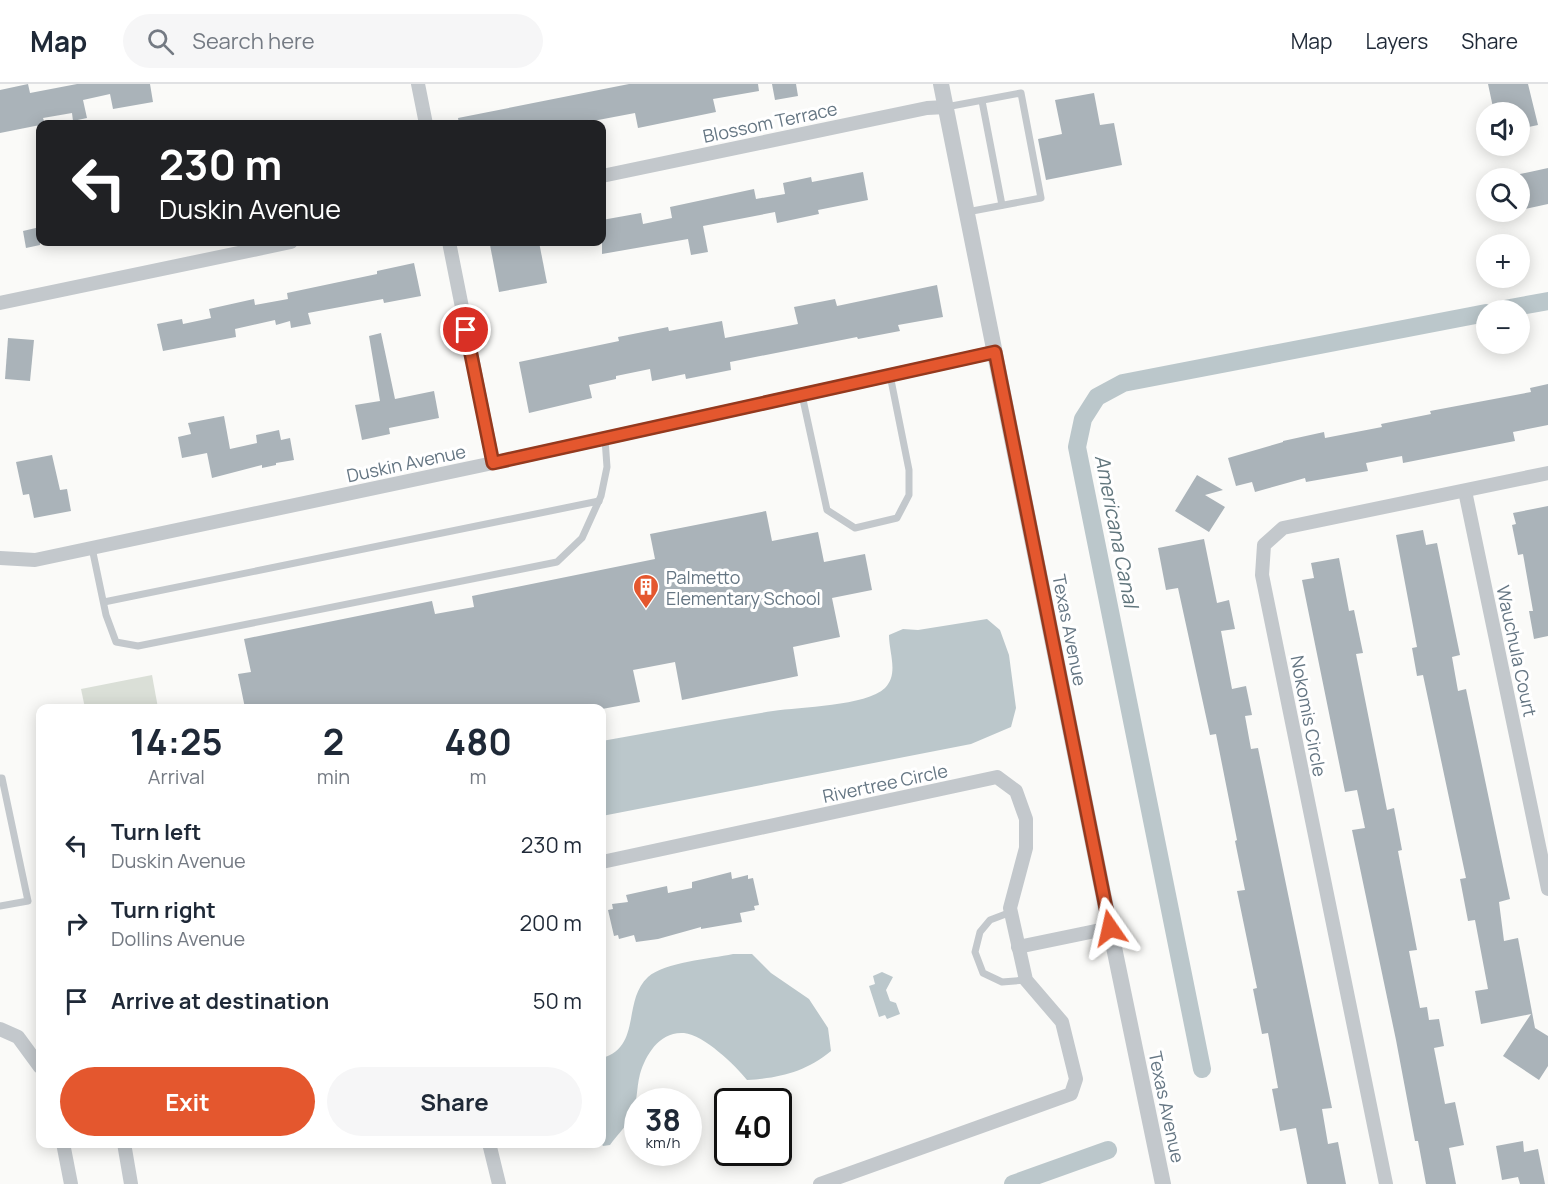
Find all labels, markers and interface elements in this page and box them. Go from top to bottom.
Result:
search box [123,14,543,68]
text: Map [30,22,87,60]
icon: search [144,25,177,58]
text: Search here [192,26,315,56]
text: Map [1291,27,1332,55]
text: Layers [1365,27,1428,55]
text: Share [1461,27,1518,55]
street label: Blossom Terrace [701,96,839,148]
map controls [1476,102,1530,354]
button: sound [1476,102,1530,156]
text: 230 m [159,135,282,193]
icon: left [60,144,138,222]
button: search [1476,168,1530,222]
text: Duskin Avenue [159,190,341,227]
button: + [1476,234,1530,288]
button: − [1476,300,1530,354]
pin [440,304,491,355]
icon: arrive [449,313,482,346]
street label: Duskin Avenue [344,439,468,487]
water label: Americana Canal [1089,452,1146,612]
place label: Palmetto Elementary School [666,565,821,610]
building icon: Palmetto Elementary School [631,572,661,610]
street label: Texas Avenue [1047,572,1093,688]
street label: Wauchula Court [1491,583,1543,719]
street label: Nokomis Circle [1286,653,1332,779]
text: 14:25 [130,717,223,766]
text: 2 [323,717,344,766]
text: 480 [444,717,512,766]
street label: Rivertree Circle [820,758,950,808]
text: Arrival [148,763,205,790]
text: min [317,763,350,790]
text: m [470,763,487,790]
text: Turn left [111,817,201,847]
icon: left [60,829,93,862]
text: 230 m [521,830,582,860]
text: Duskin Avenue [111,847,246,874]
text: Turn right [111,895,216,925]
position arrow [1078,896,1142,960]
icon: right [60,907,93,940]
text: 200 m [520,908,582,938]
text: Dollins Avenue [111,925,245,952]
icon: arrive [60,985,93,1018]
text: Arrive at destination [111,986,329,1016]
text: 50 m [533,986,582,1016]
street label: Texas Avenue [1143,1049,1191,1165]
button: Exit [60,1067,315,1136]
button: Share [327,1067,582,1136]
speed limit sign: 40 [714,1088,792,1166]
text: 38 [645,1099,681,1140]
text: km/h [646,1132,680,1153]

